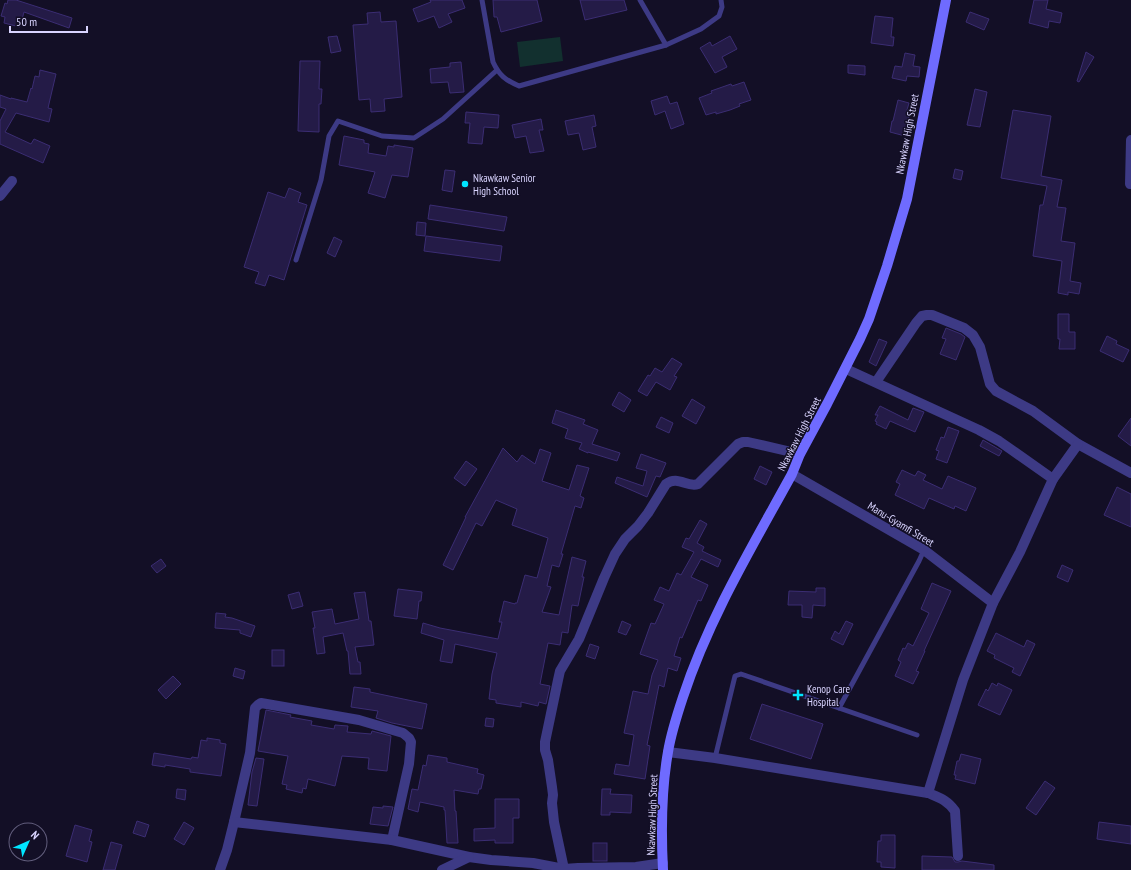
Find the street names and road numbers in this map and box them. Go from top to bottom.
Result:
street label: Nkawkaw High Street [892,93,922,175]
street label: Nkawkaw High Street [774,395,824,473]
street label: Manu-Gyamfi Street [865,499,937,549]
street label: Nkawkaw High Street [644,774,660,856]

